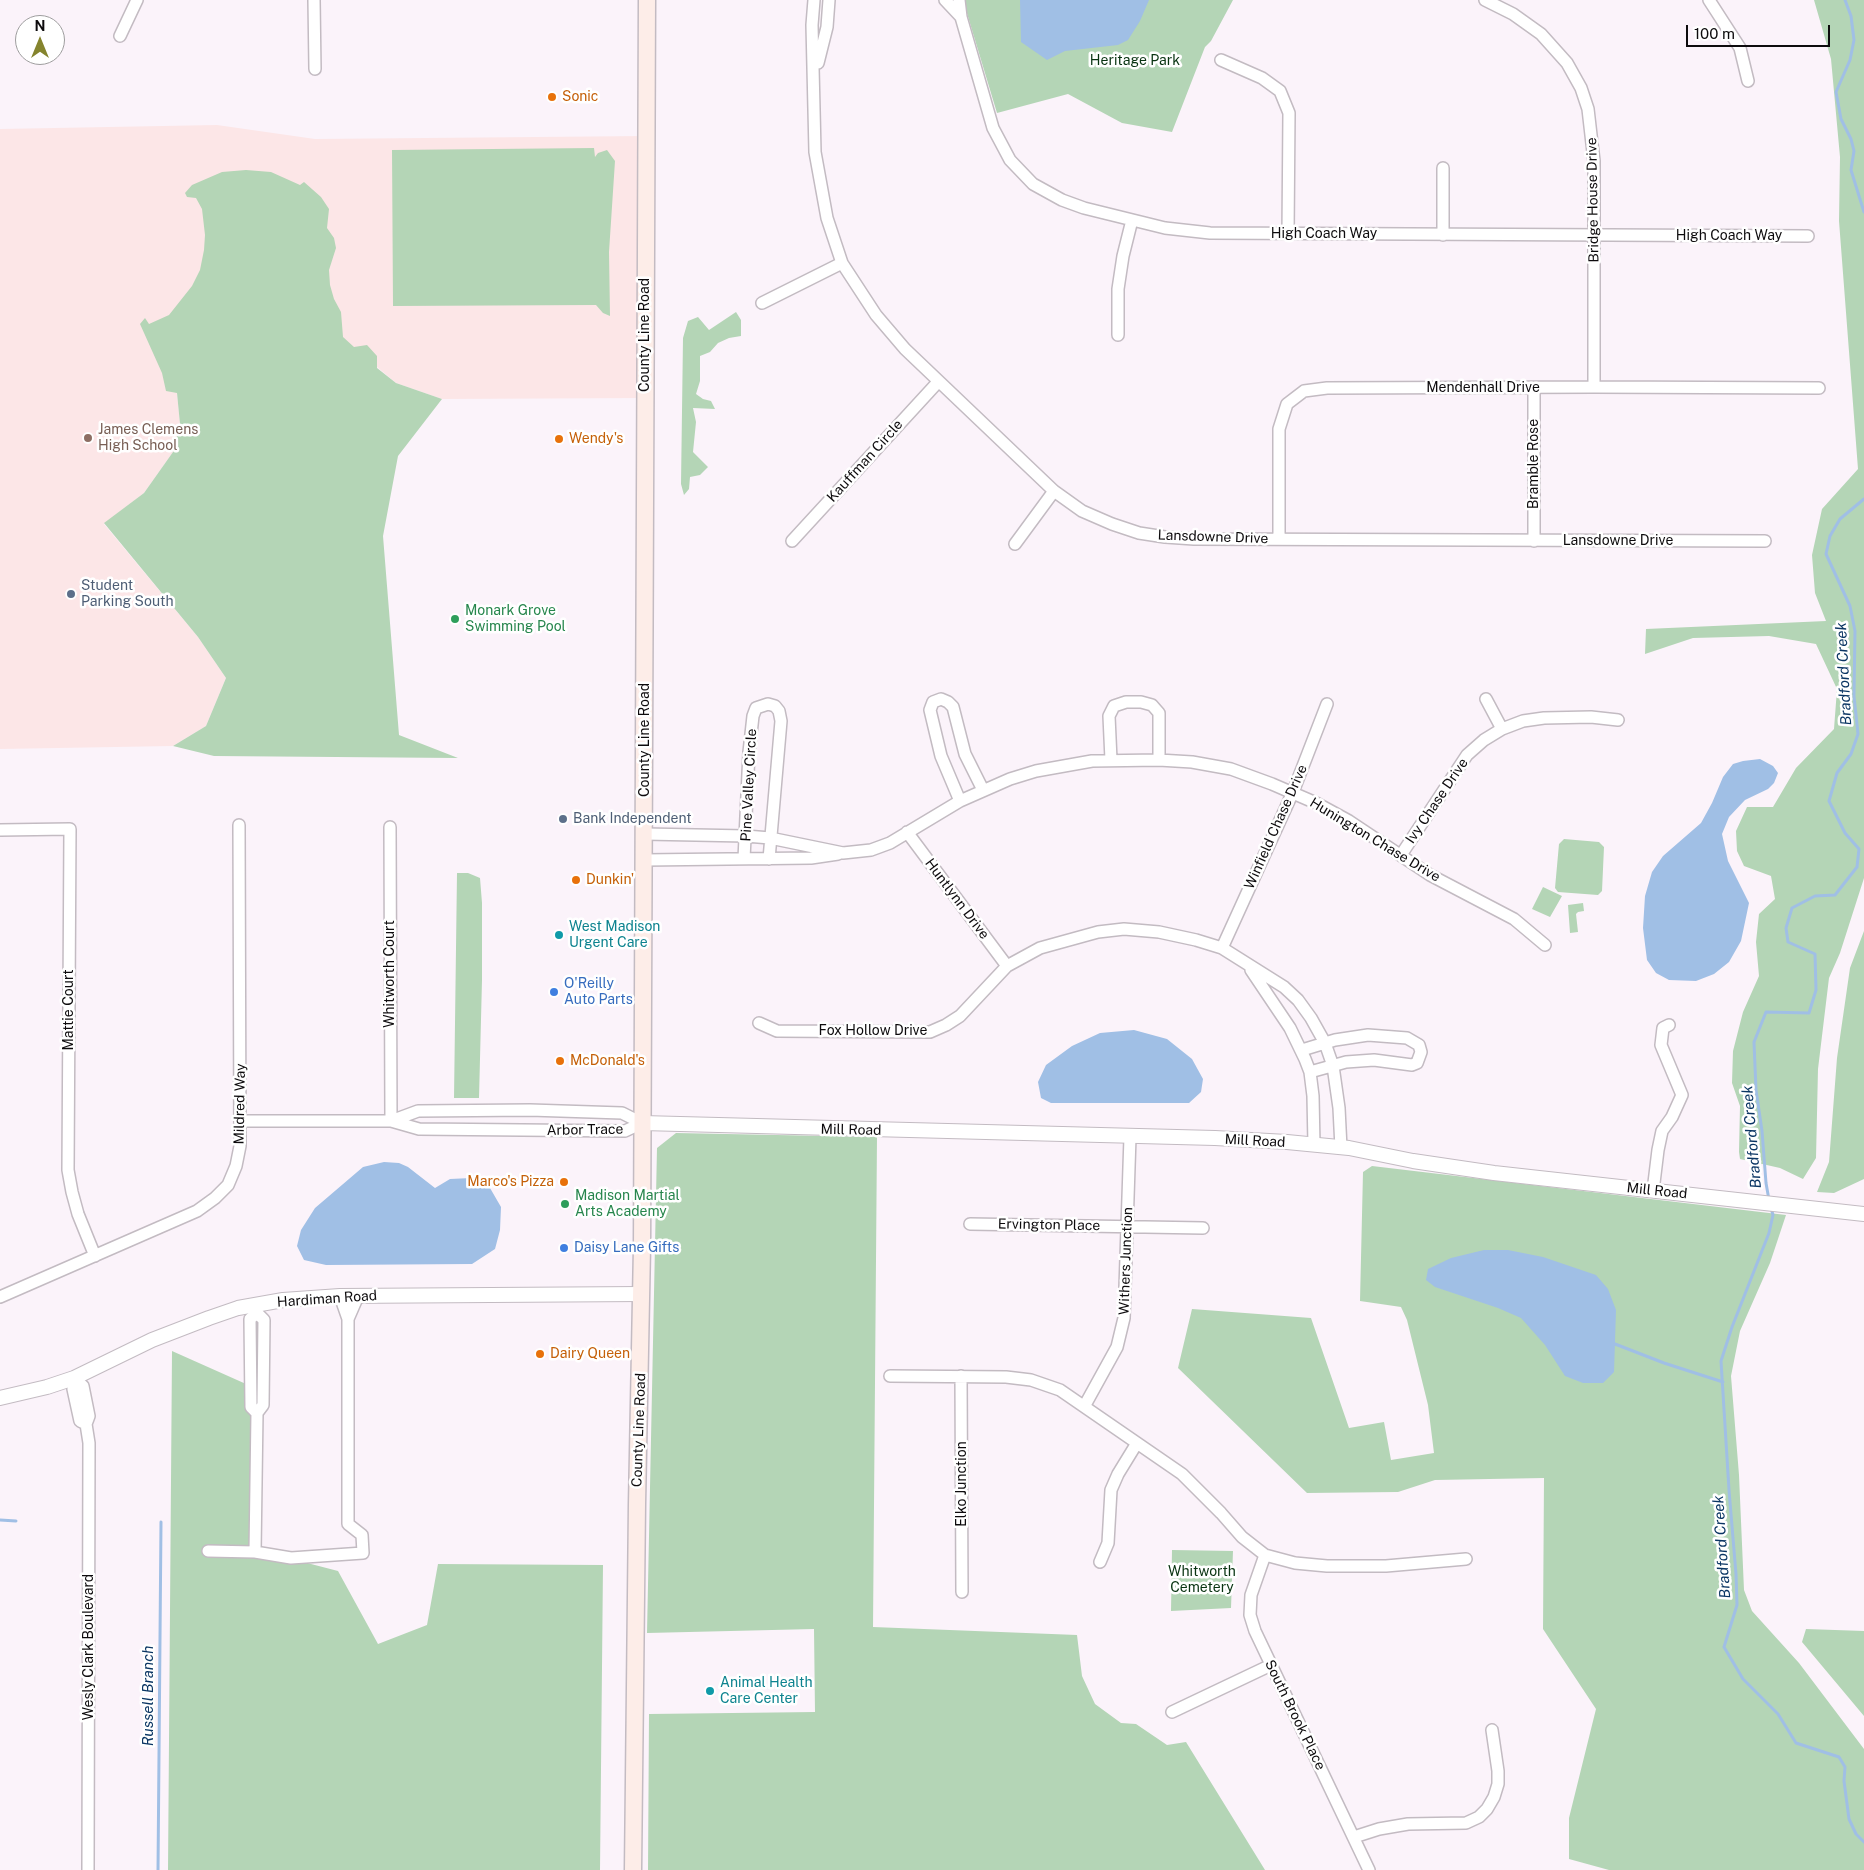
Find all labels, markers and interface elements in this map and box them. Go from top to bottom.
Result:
north arrow [15,15,65,65]
scale bar [1689,15,1833,47]
text: N [35,18,45,34]
text: 100 m [1694,25,1735,42]
park label: Heritage Park [1090,53,1180,69]
place label: Sonic [562,89,598,105]
marker: Sonic [546,91,558,103]
street label: Bridge House Drive [1584,137,1602,263]
street label: High Coach Way [1271,226,1377,242]
street label: High Coach Way [1676,228,1782,244]
street label: County Line Road [637,278,653,392]
street label: Mendenhall Drive [1426,380,1540,396]
street label: Kauffman Circle [824,416,906,506]
street label: Bramble Rose [1526,419,1542,509]
place label: James Clemens High School [98,422,198,454]
place label: Wendy's [569,431,623,447]
marker: James Clemens High School [82,432,94,444]
marker: Wendy's [553,433,565,445]
street label: Lansdowne Drive [1157,527,1269,547]
street label: Lansdowne Drive [1563,533,1673,549]
place label: Student Parking South [81,578,174,610]
marker: Student Parking South [65,588,77,600]
place label: Monark Grove Swimming Pool [465,603,566,636]
marker: Monark Grove Swimming Pool [449,613,461,625]
water label: Bradford Creek [1832,622,1856,726]
street label: County Line Road [637,683,653,797]
street label: Pine Valley Circle [738,728,760,842]
street label: Ivy Chase Drive [1402,755,1472,847]
street label: Winfield Chase Drive [1241,762,1311,892]
street label: Hunington Chase Drive [1307,794,1443,886]
place label: Bank Independent [573,811,692,827]
marker: Bank Independent [557,813,569,825]
street label: Huntlynn Drive [921,855,993,943]
place label: Dunkin' [586,872,634,888]
marker: Dunkin' [570,874,582,886]
place label: West Madison Urgent Care [569,919,660,952]
street label: Whitworth Court [382,920,398,1028]
marker: West Madison Urgent Care [553,929,565,941]
street label: Mattie Court [61,969,77,1051]
place label: O'Reilly Auto Parts [564,976,633,1009]
marker: O'Reilly Auto Parts [548,986,560,998]
street label: Fox Hollow Drive [819,1023,927,1039]
place label: McDonald's [570,1053,645,1069]
marker: McDonald's [554,1055,566,1067]
street label: Mildred Way [231,1063,249,1145]
water label: Bradford Creek [1739,1085,1765,1189]
street label: Arbor Trace [546,1121,624,1139]
street label: Mill Road [820,1121,882,1139]
street label: Mill Road [1224,1131,1286,1151]
place label: Marco's Pizza [467,1174,554,1190]
marker: Marco's Pizza [558,1176,570,1188]
street label: Mill Road [1626,1179,1688,1203]
place label: Madison Martial Arts Academy [575,1188,680,1220]
marker: Madison Martial Arts Academy [559,1198,571,1210]
street label: Withers Junction [1116,1207,1136,1315]
street label: Ervington Place [998,1216,1100,1234]
place label: Daisy Lane Gifts [574,1240,679,1256]
marker: Daisy Lane Gifts [558,1242,570,1254]
street label: Hardiman Road [276,1287,378,1311]
place label: Dairy Queen [550,1346,630,1362]
marker: Dairy Queen [534,1348,546,1360]
street label: County Line Road [629,1373,649,1487]
street label: Elko Junction [954,1441,970,1527]
water label: Bradford Creek [1709,1495,1735,1599]
park label: Whitworth Cemetery [1168,1564,1236,1596]
street label: Wesly Clark Boulevard [81,1574,97,1720]
water label: Russell Branch [139,1646,157,1746]
street label: South Brook Place [1261,1657,1329,1773]
place label: Animal Health Care Center [720,1675,812,1708]
marker: Animal Health Care Center [704,1685,716,1697]

